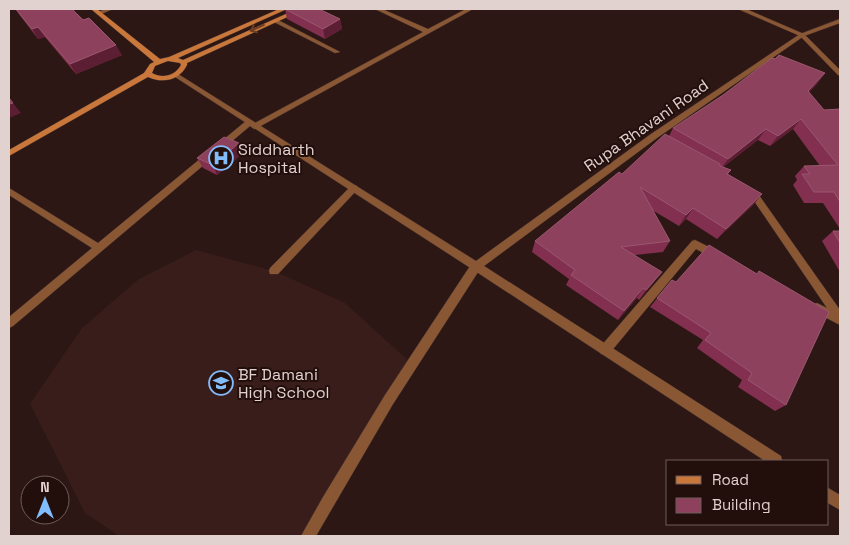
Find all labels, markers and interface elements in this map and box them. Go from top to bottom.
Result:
one-way arrow [250,24,265,34]
street label: Rupa Bhavani Road [580,75,713,176]
place label: Siddharth Hospital [238,139,315,178]
hospital icon: Siddharth Hospital [208,145,234,171]
place label: BF Damani High School [238,364,329,403]
school or university icon: BF Damani High School [208,370,234,396]
legend [666,460,829,525]
text: Road [712,470,749,489]
north arrow [20,475,70,525]
text: N [40,478,50,496]
text: Building [712,495,771,514]

